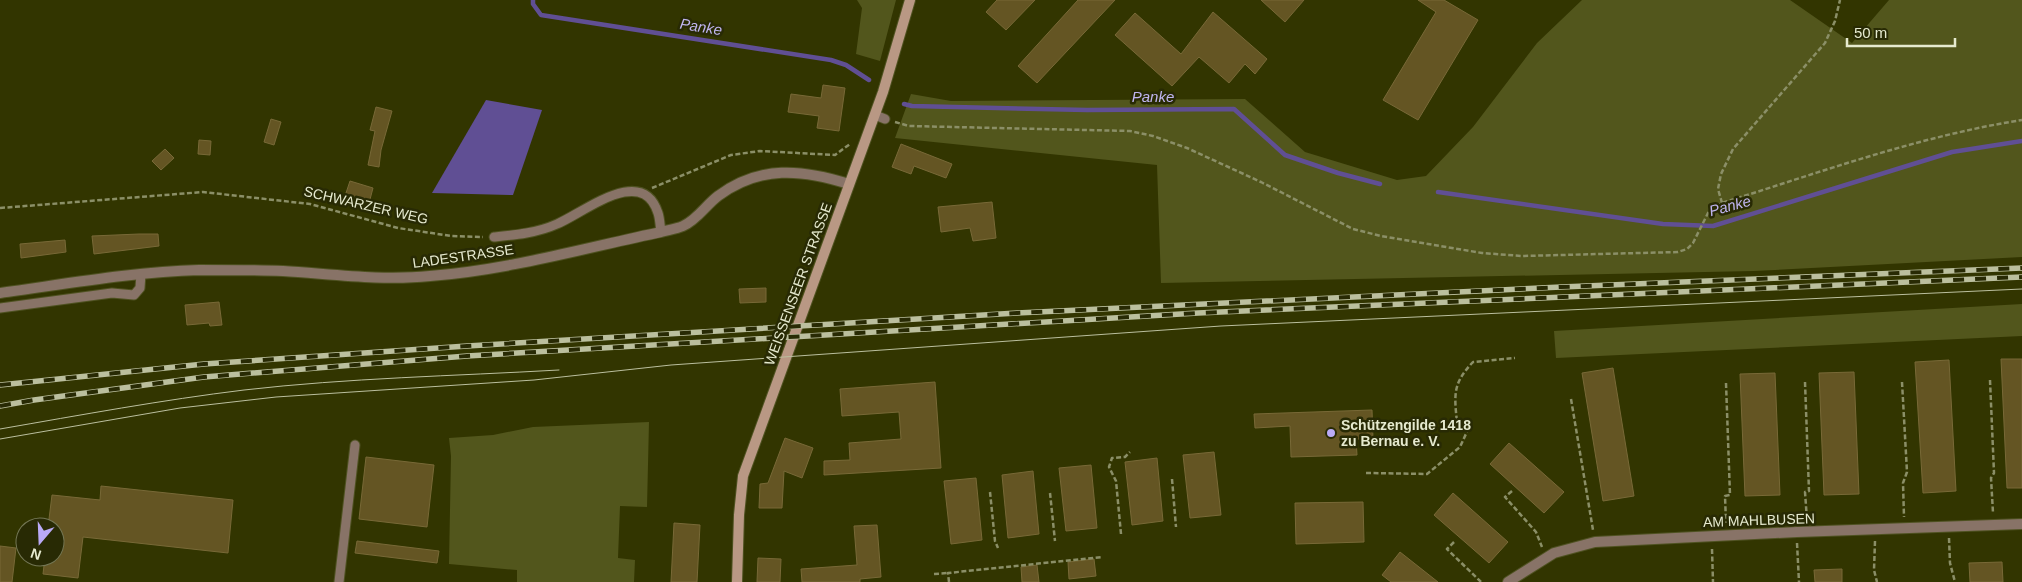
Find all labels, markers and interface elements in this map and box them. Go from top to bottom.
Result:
water label: Panke [679,15,723,38]
scale bar [1847,15,1954,47]
text: 50 m [1854,24,1887,41]
water label: Panke [1132,88,1174,105]
street label: SCHWARZER WEG [302,183,430,227]
water label: Panke [1707,192,1753,219]
street label: WEISSENSEER STRASSE [761,200,835,368]
street label: LADESTRASSE [411,241,515,271]
place label: Schützengilde 1418 zu Bernau e. V. [1341,417,1471,449]
marker: Schützengilde 1418 zu Bernau e. V. [1325,427,1337,439]
street label: AM MAHLBUSEN [1703,510,1815,530]
north arrow [15,517,65,567]
text: N [28,545,43,564]

